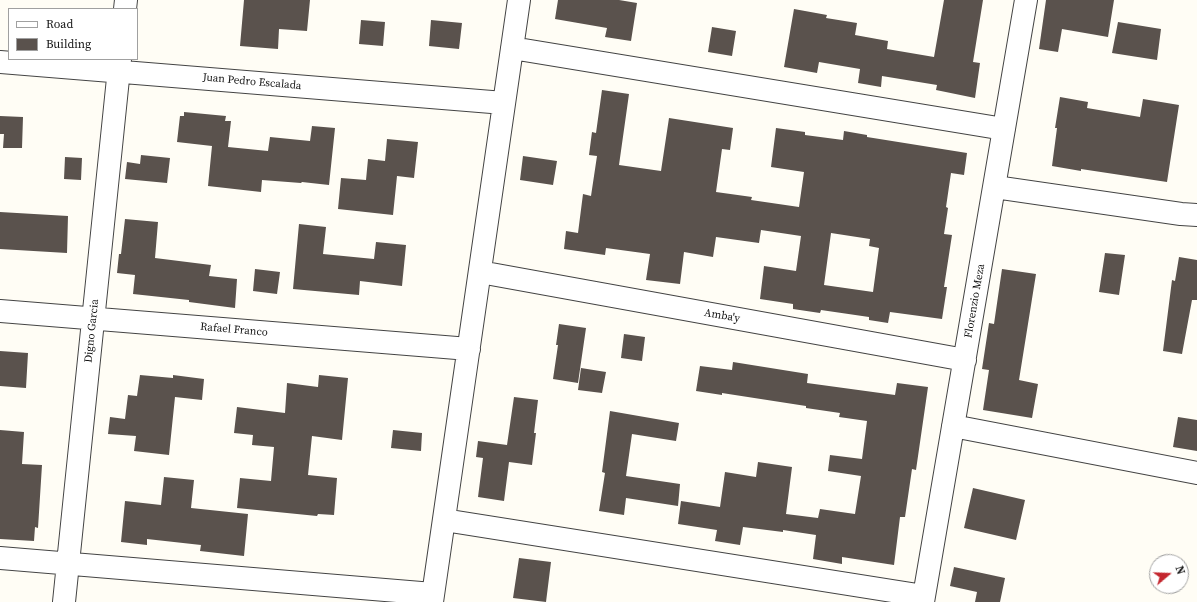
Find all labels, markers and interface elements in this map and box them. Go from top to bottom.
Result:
legend [8,8,138,60]
text: Road [46,16,73,32]
text: Building [46,36,91,52]
street label: Juan Pedro Escalada [202,71,302,93]
street label: Florenzio Meza [962,263,988,339]
street label: Digno Garcia [82,299,102,363]
street label: Amba'y [703,306,741,326]
street label: Rafael Franco [200,320,268,340]
north arrow [1149,554,1189,594]
text: N [1171,564,1188,576]

